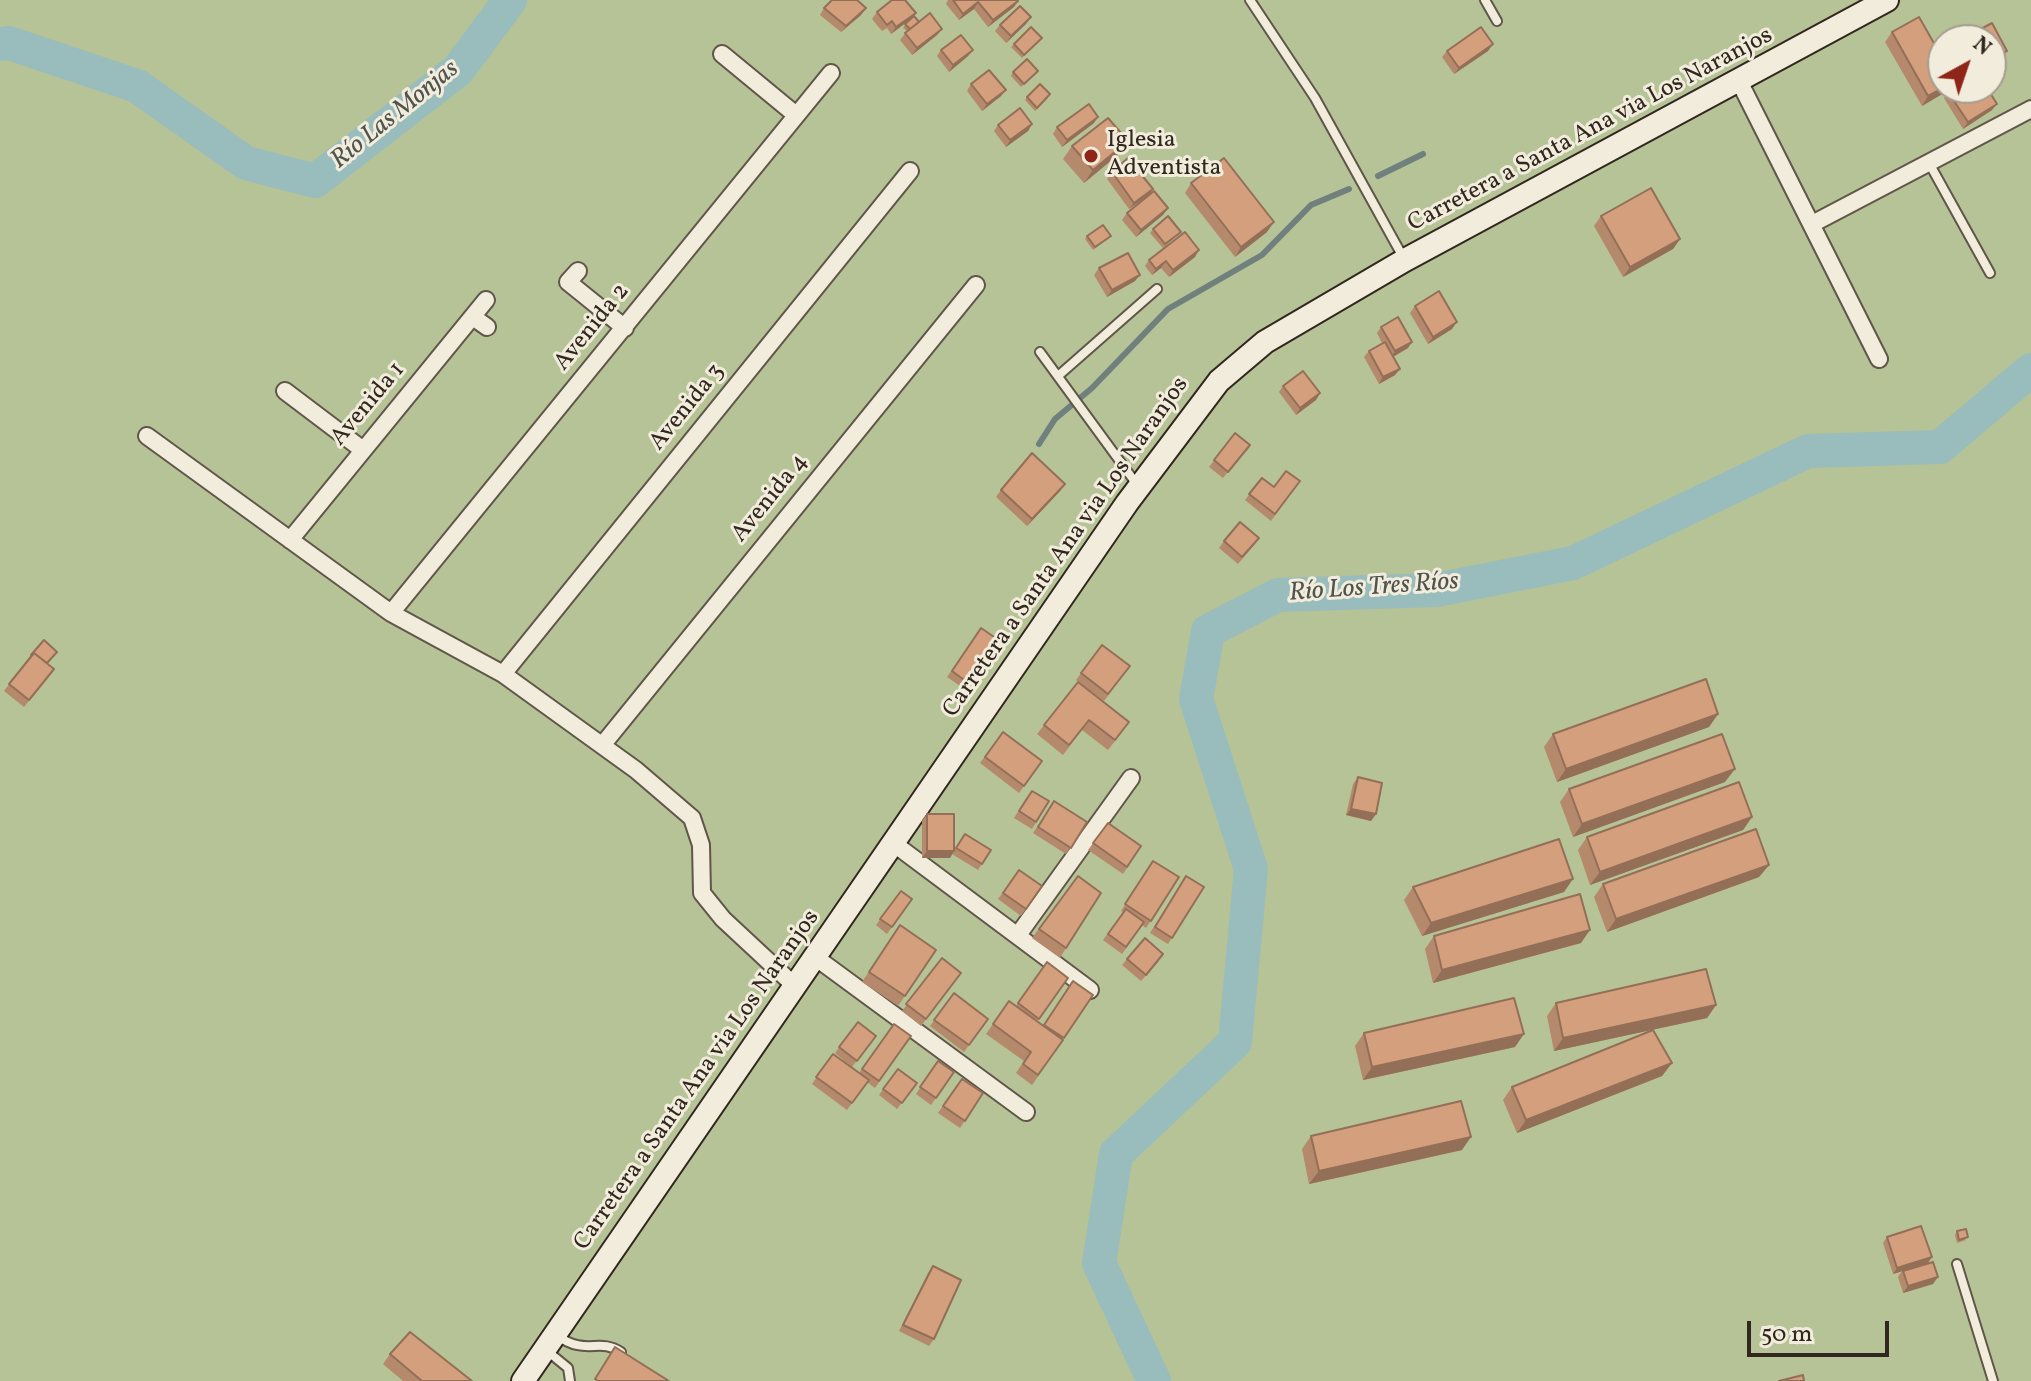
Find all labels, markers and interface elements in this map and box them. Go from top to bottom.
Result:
street label: Carretera a Santa Ana via Los Naranjos [1404,22,1778,240]
north arrow [1927,24,2007,104]
text: N [1965,30,1998,64]
water label: Río Las Monjas [326,55,466,177]
place label: Iglesia Adventista [1107,128,1221,184]
marker: Iglesia Adventista [1082,147,1100,165]
street label: Avenida 2 [549,279,637,377]
street label: Avenida 1 [326,357,412,453]
street label: Avenida 3 [644,359,732,457]
street label: Carretera a Santa Ana via Los Naranjos [938,372,1196,724]
street label: Avenida 4 [727,449,815,549]
water label: Río Los Tres Ríos [1288,568,1460,610]
street label: Carretera a Santa Ana via Los Naranjos [569,905,827,1257]
scale bar [1751,1305,1893,1355]
text: 50 m [1761,1318,1813,1352]

